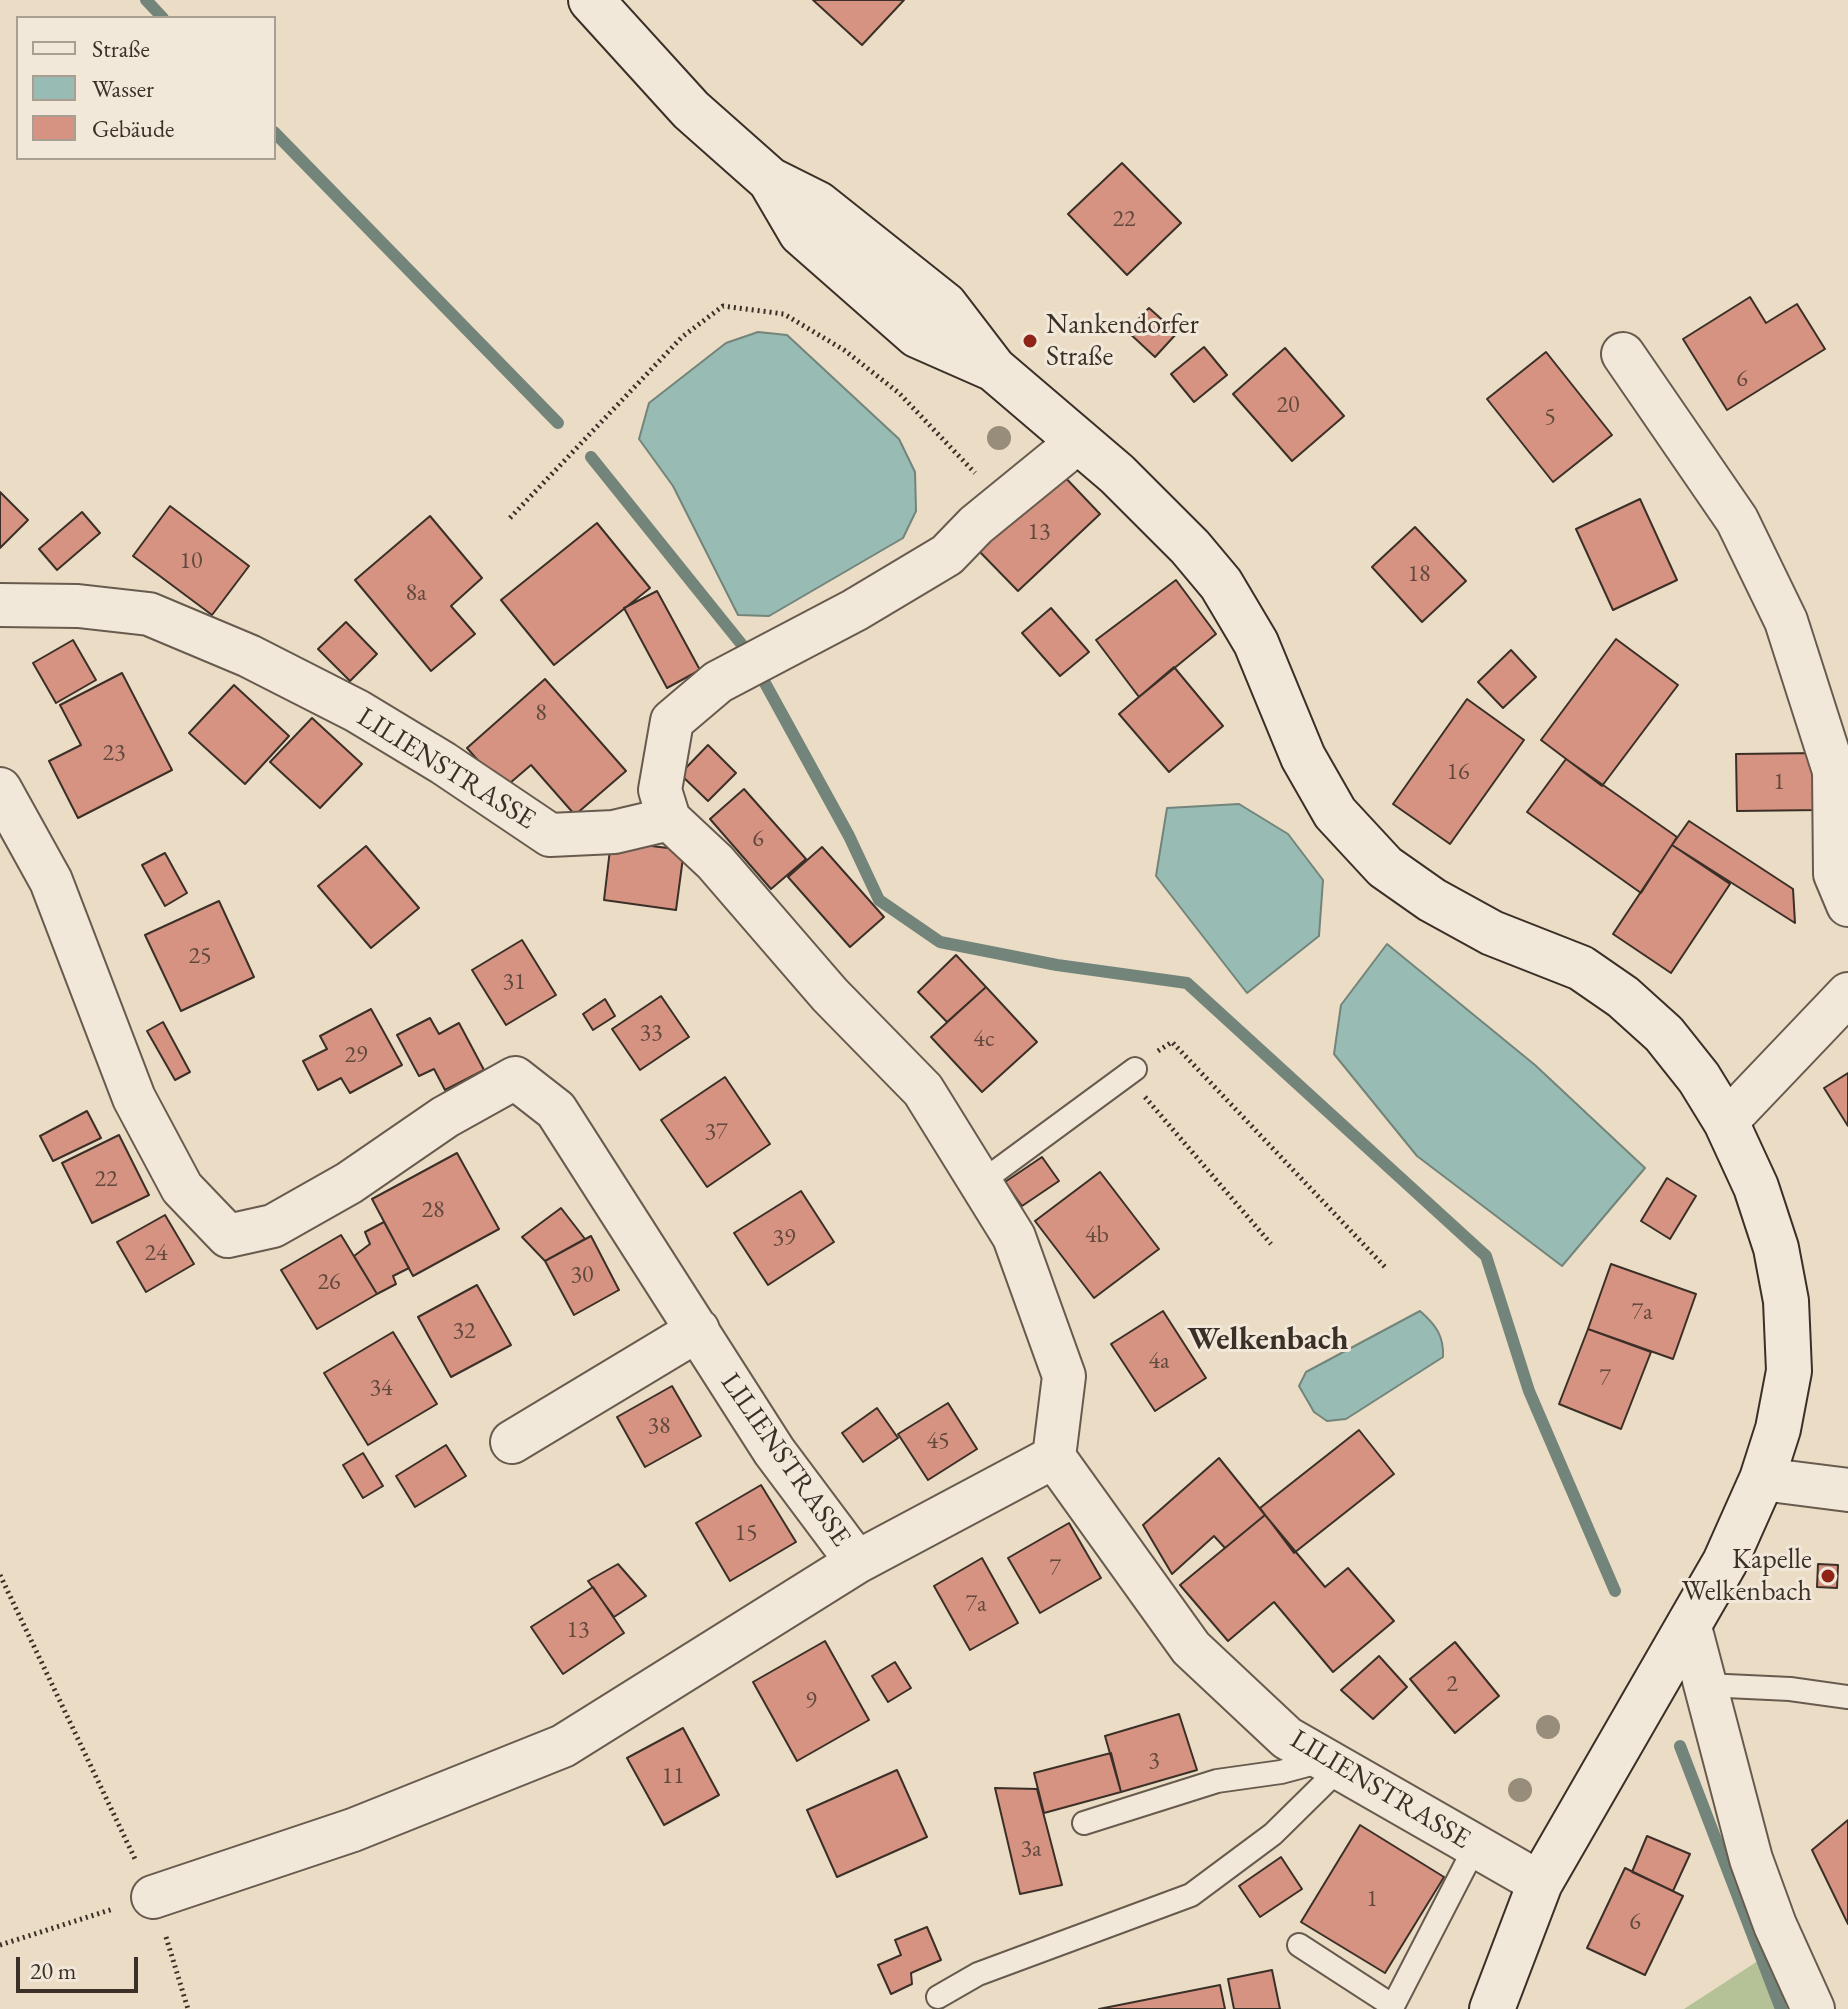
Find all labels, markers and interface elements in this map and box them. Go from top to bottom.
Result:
legend [16,16,276,160]
text: Straße [92,33,150,64]
text: Wasser [92,73,154,104]
text: Gebäude [92,113,174,144]
house number: 22 [1112,205,1136,233]
place label: Nankendorfer Straße [1046,308,1199,374]
marker: Nankendorfer Straße [1021,332,1039,350]
house number: 6 [1736,365,1748,393]
house number: 20 [1276,391,1300,419]
house number: 5 [1544,403,1556,431]
house number: 13 [1027,518,1051,546]
house number: 10 [179,547,203,575]
house number: 18 [1407,560,1431,588]
house number: 8a [405,579,427,607]
house number: 8 [535,699,547,727]
street label: LILIENSTRASSE [351,701,541,837]
house number: 23 [102,739,126,767]
house number: 16 [1446,758,1470,786]
house number: 1 [1773,768,1785,796]
house number: 6 [752,825,764,853]
house number: 25 [188,942,212,970]
house number: 31 [502,968,526,996]
house number: 33 [639,1019,663,1047]
house number: 4c [973,1025,995,1053]
house number: 29 [344,1041,368,1069]
house number: 37 [704,1118,728,1146]
house number: 22 [94,1165,118,1193]
house number: 28 [421,1196,445,1224]
house number: 4b [1085,1221,1109,1249]
house number: 39 [772,1224,796,1252]
house number: 24 [144,1239,168,1267]
house number: 30 [570,1261,594,1289]
house number: 26 [317,1268,341,1296]
house number: 7a [1631,1298,1653,1326]
house number: 32 [452,1317,476,1345]
district label: Welkenbach [1187,1321,1349,1359]
house number: 4a [1148,1347,1170,1375]
house number: 7 [1599,1364,1611,1392]
street label: LILIENSTRASSE [713,1367,857,1553]
house number: 34 [369,1374,393,1402]
house number: 38 [647,1412,671,1440]
house number: 45 [926,1427,950,1455]
house number: 15 [734,1519,758,1547]
place label: Kapelle Welkenbach [1682,1543,1812,1609]
house number: 7 [1049,1554,1061,1582]
marker: Kapelle Welkenbach [1819,1567,1837,1585]
house number: 7a [965,1590,987,1618]
house number: 13 [566,1616,590,1644]
house number: 2 [1446,1670,1458,1698]
house number: 9 [805,1687,817,1715]
street label: LILIENSTRASSE [1284,1723,1476,1857]
house number: 3 [1148,1747,1160,1775]
house number: 11 [661,1762,685,1790]
house number: 3a [1020,1835,1042,1863]
house number: 1 [1366,1885,1378,1913]
house number: 6 [1629,1908,1641,1936]
scale bar [20,1941,142,1991]
text: 20 m [30,1955,77,1986]

